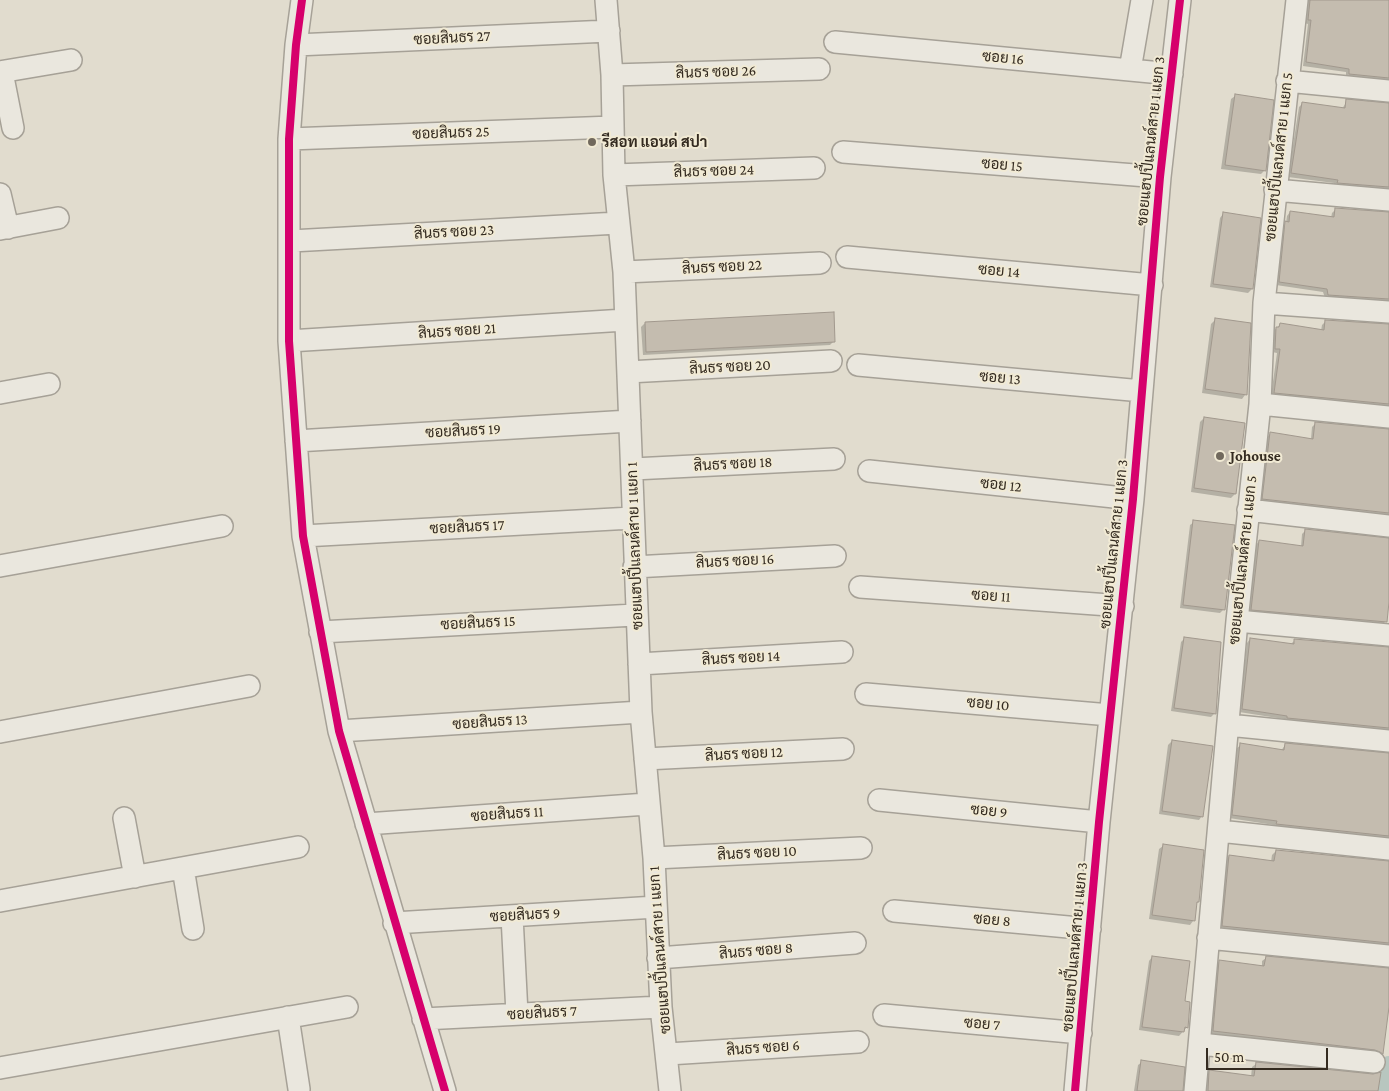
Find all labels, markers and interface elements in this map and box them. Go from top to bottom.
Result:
street label: ซอยสินธร 27 [413,27,491,49]
street label: ซอย 16 [981,47,1025,69]
street label: ซอยแฮปปี้แลนด์สาย 1 แยก 3 [1133,55,1169,227]
street label: สินธร ซอย 26 [675,62,757,82]
street label: ซอยแฮปปี้แลนด์สาย 1 แยก 5 [1261,71,1297,243]
street label: ซอยสินธร 25 [412,123,490,143]
place label: รีสอท แอนด่ สปา [602,133,707,151]
marker: รีสอท แอนด่ สปา [586,136,598,148]
street label: ซอย 15 [981,154,1023,176]
street label: สินธร ซอย 24 [673,161,755,181]
street label: สินธร ซอย 23 [414,221,494,243]
street label: สินธร ซอย 22 [682,256,762,278]
street label: ซอย 14 [977,260,1021,282]
street label: สินธร ซอย 21 [417,319,497,343]
street label: สินธร ซอย 20 [689,356,771,378]
street label: ซอย 13 [979,367,1021,389]
street label: ซอยสินธร 19 [425,420,501,442]
place label: Johouse [1230,447,1281,465]
marker: Johouse [1214,450,1226,462]
street label: สินธร ซอย 18 [693,453,773,475]
street label: ซอยแฮปปี้แลนด์สาย 1 แยก 3 [1096,458,1132,630]
street label: ซอยแฮปปี้แลนด์สาย 1 แยก 1 [623,462,647,630]
street label: ซอย 12 [979,474,1023,496]
street label: ซอยแฮปปี้แลนด์สาย 1 แยก 5 [1225,474,1261,646]
street label: ซอยสินธร 17 [429,516,505,538]
street label: สินธร ซอย 16 [695,550,775,572]
street label: ซอย 11 [971,586,1011,606]
street label: ซอยสินธร 15 [440,612,516,634]
street label: สินธร ซอย 14 [701,647,781,669]
street label: ซอย 10 [966,693,1010,715]
street label: ซอยสินธร 13 [452,710,528,734]
street label: สินธร ซอย 12 [705,743,783,765]
street label: ซอย 9 [970,800,1008,822]
street label: ซอยสินธร 11 [470,802,544,826]
street label: สินธร ซอย 10 [717,842,797,864]
street label: ซอยแฮปปี้แลนด์สาย 1 แยก 3 [1059,861,1091,1033]
street label: ซอยแฮปปี้แลนด์สาย 1 แยก 1 [645,866,675,1034]
street label: ซอยสินธร 9 [489,904,561,926]
street label: ซอย 8 [973,909,1011,931]
street label: สินธร ซอย 8 [718,939,794,963]
street label: ซอยสินธร 7 [507,1002,577,1024]
street label: ซอย 7 [963,1013,1001,1035]
street label: สินธร ซอย 6 [726,1036,800,1060]
scale bar [1209,1038,1332,1070]
text: 50 m [1214,1049,1244,1065]

